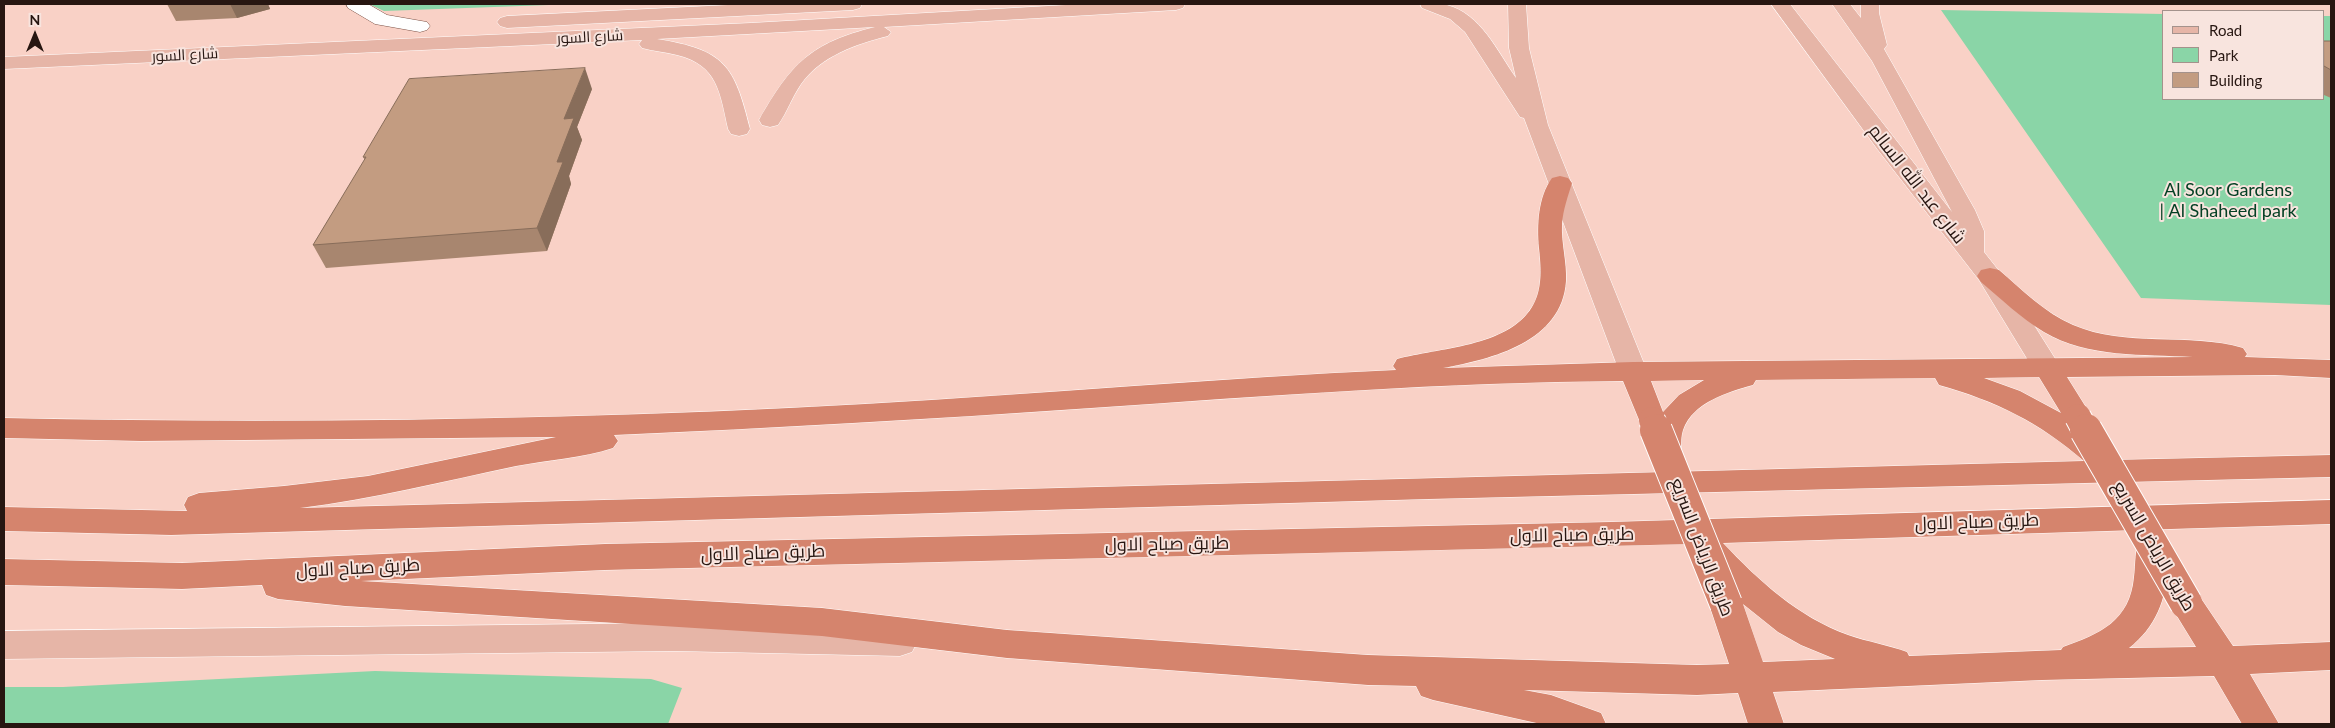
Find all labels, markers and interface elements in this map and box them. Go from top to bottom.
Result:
north arrow [10,10,60,60]
legend [2162,10,2325,100]
text: N [30,11,40,28]
text: Road [2209,21,2242,39]
street label: شارع السور [556,26,624,48]
street label: شارع السور [151,44,219,66]
text: Park [2209,46,2238,64]
text: Building [2209,71,2262,89]
street label: شارع عبد الله السالم [1864,120,1970,248]
park label: Al Soor Gardens | Al Shaheed park [2159,179,2297,222]
street label: طريق الرياض السريع [1666,475,1738,619]
street label: طريق الرياض السريع [2108,477,2200,615]
street label: طريق صباح الاول [1914,509,2040,535]
street label: طريق صباح الاول [1510,523,1634,547]
street label: طريق صباح الاول [1105,532,1229,556]
street label: طريق صباح الاول [700,540,826,566]
street label: طريق صباح الاول [295,554,421,582]

